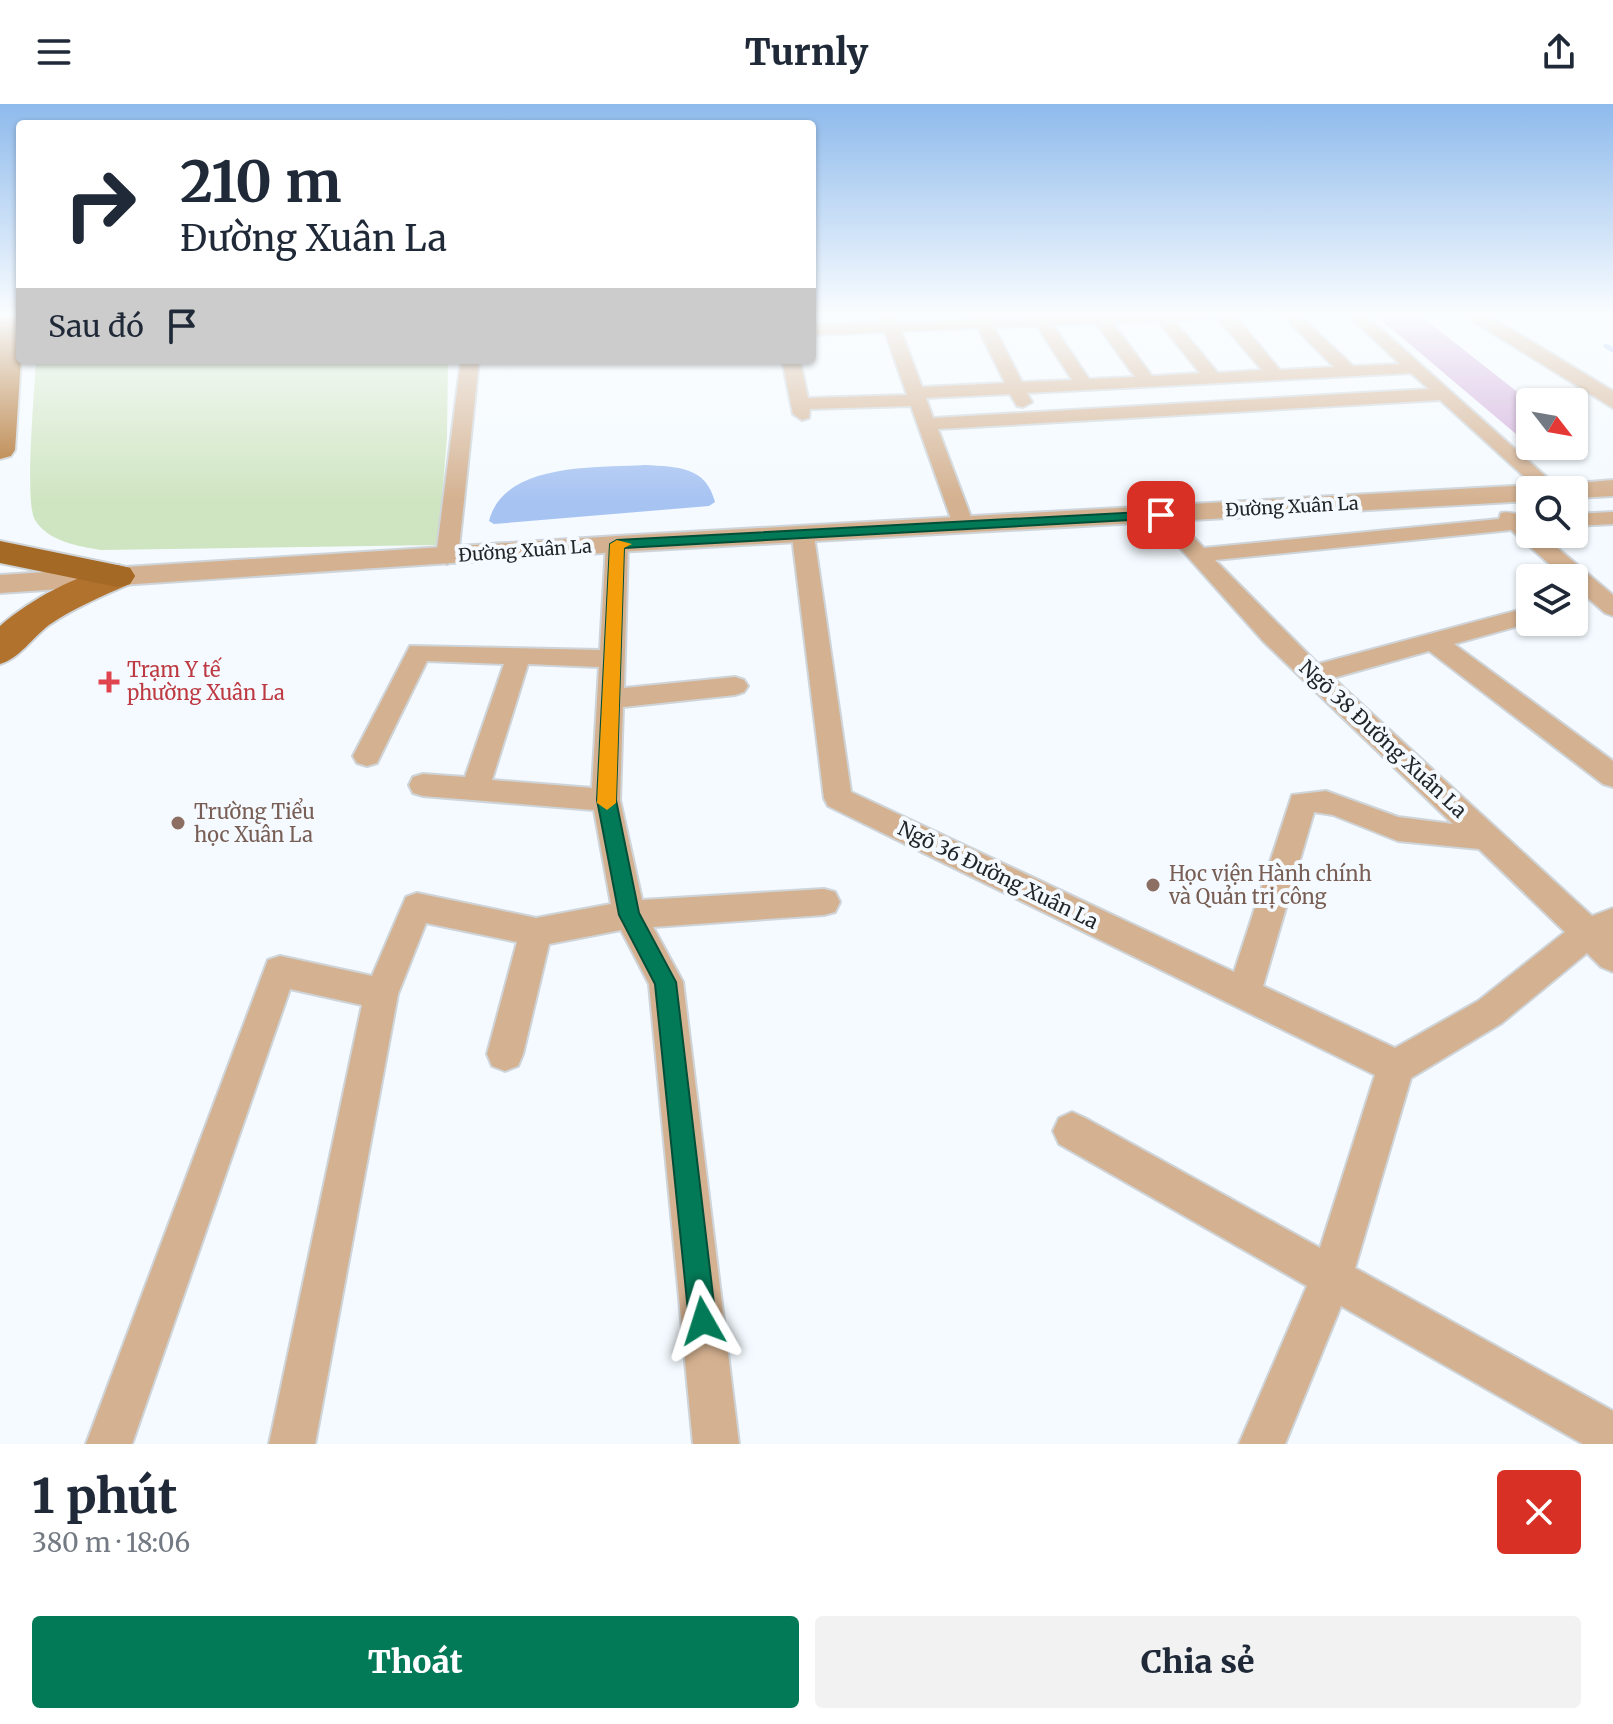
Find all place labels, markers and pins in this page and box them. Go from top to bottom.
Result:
pin [1127,481,1195,549]
place label: Trạm Y tế phường Xuân La [127,657,285,705]
marker: Trạm Y tế phường Xuân La [98,671,120,693]
place label: Trường Tiểu học Xuân La [194,797,315,847]
marker: Trường Tiểu học Xuân La [169,814,187,832]
place label: Học viện Hành chính và Quản trị công [1168,861,1372,909]
marker: Học viện Hành chính và Quản trị công [1144,876,1162,894]

